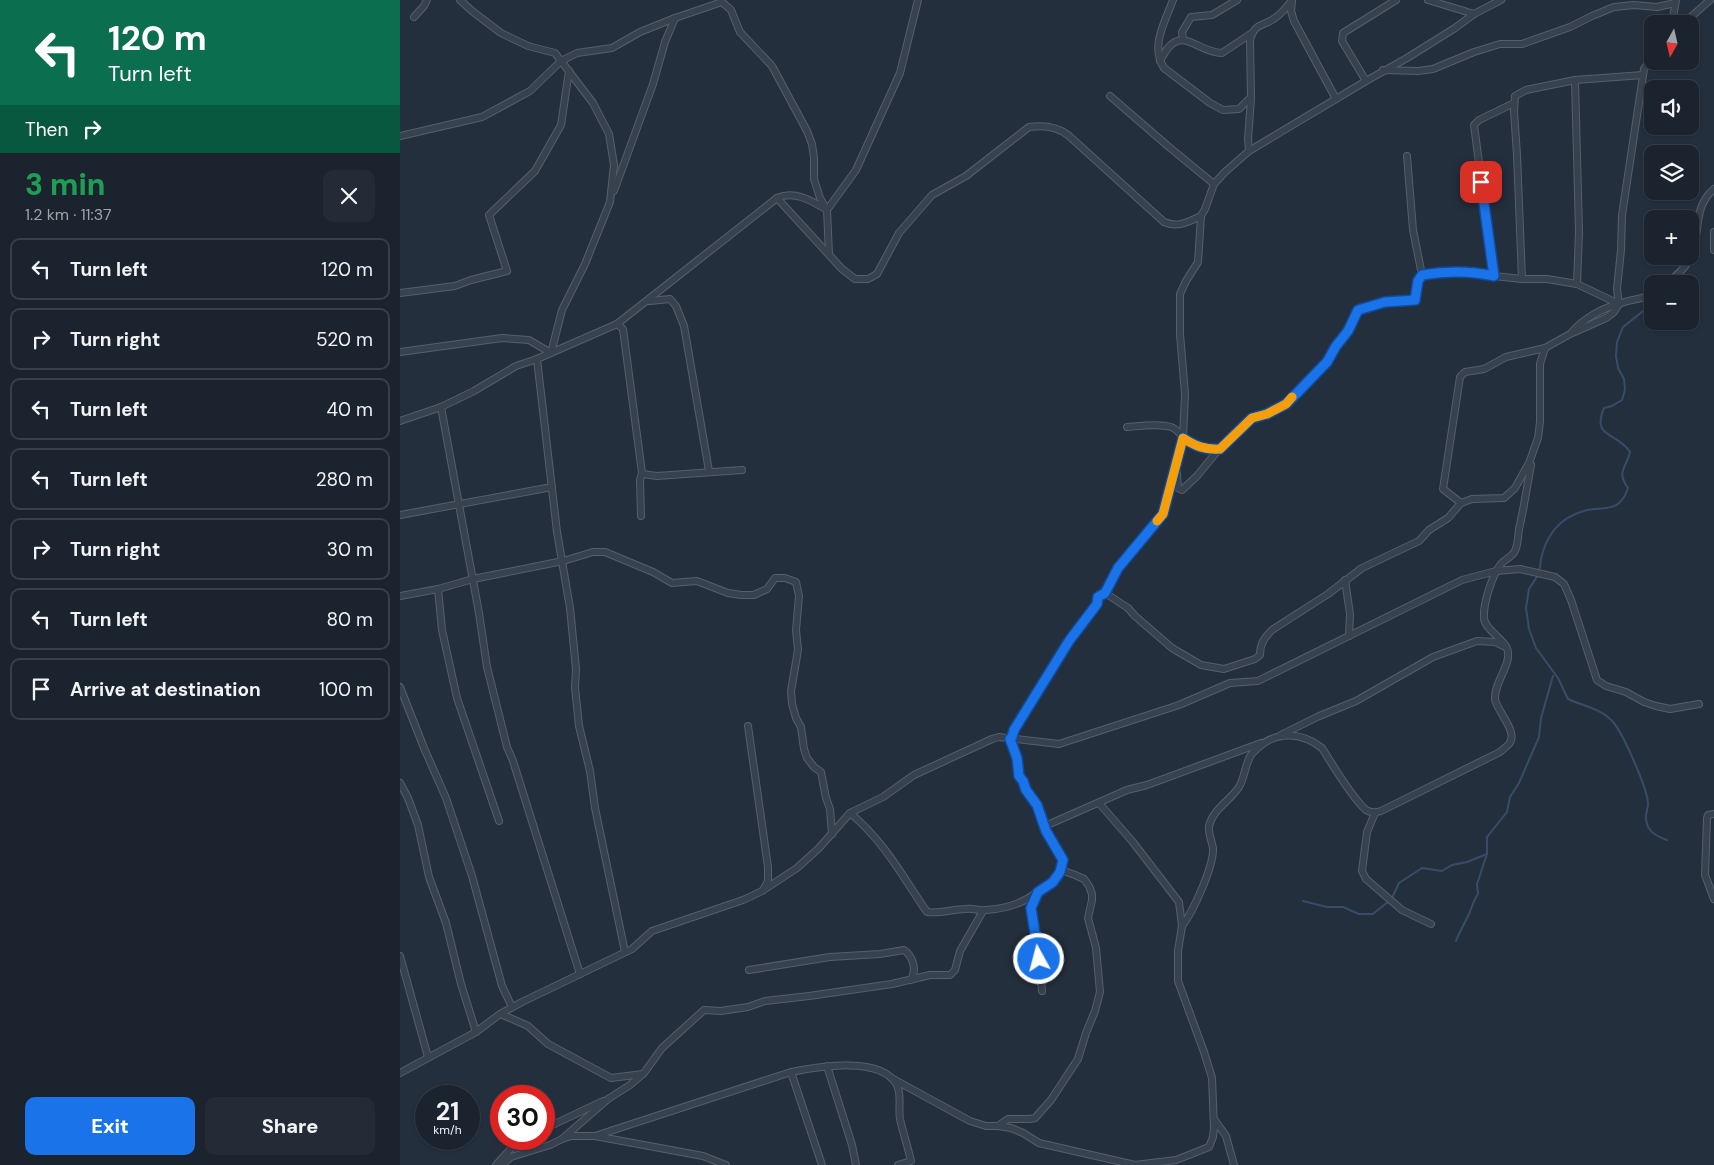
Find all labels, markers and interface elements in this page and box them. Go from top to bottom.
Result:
text: 120 m [108,15,207,61]
north arrow [1644,15,1699,70]
map controls [1644,15,1699,330]
icon: left [25,20,90,85]
text: Turn left [108,59,192,88]
button: sound [1644,80,1699,135]
icon: right [78,115,106,143]
text: Then [25,117,68,142]
button: layers [1644,145,1699,200]
pin [1460,161,1502,203]
text: 3 min [25,165,105,204]
icon: arrive [1467,168,1495,196]
button: close [323,170,375,222]
text: 1.2 km · 11:37 [25,204,112,225]
button: + [1644,210,1699,265]
icon: left [27,255,55,283]
text: Turn left [70,257,148,282]
text: 120 m [321,257,373,282]
button: − [1644,275,1699,330]
icon: right [27,325,55,353]
text: Turn right [70,327,160,352]
text: 520 m [316,327,373,352]
icon: left [27,395,55,423]
text: Turn left [70,397,148,422]
text: 40 m [326,397,373,422]
icon: left [27,465,55,493]
text: Turn left [70,467,148,492]
text: 280 m [316,467,373,492]
icon: right [27,535,55,563]
text: Turn right [70,537,160,562]
text: 30 m [327,537,373,562]
icon: left [27,605,55,633]
text: Turn left [70,607,148,632]
text: 80 m [326,607,373,632]
icon: arrive [27,675,55,703]
text: Arrive at destination [70,677,261,702]
text: 100 m [319,677,373,702]
position arrow [1012,932,1064,984]
speed limit sign: 30 [490,1085,555,1150]
text: 21 [436,1095,459,1128]
button: Exit [25,1097,195,1155]
button: Share [205,1097,375,1155]
text: km/h [433,1122,462,1138]

